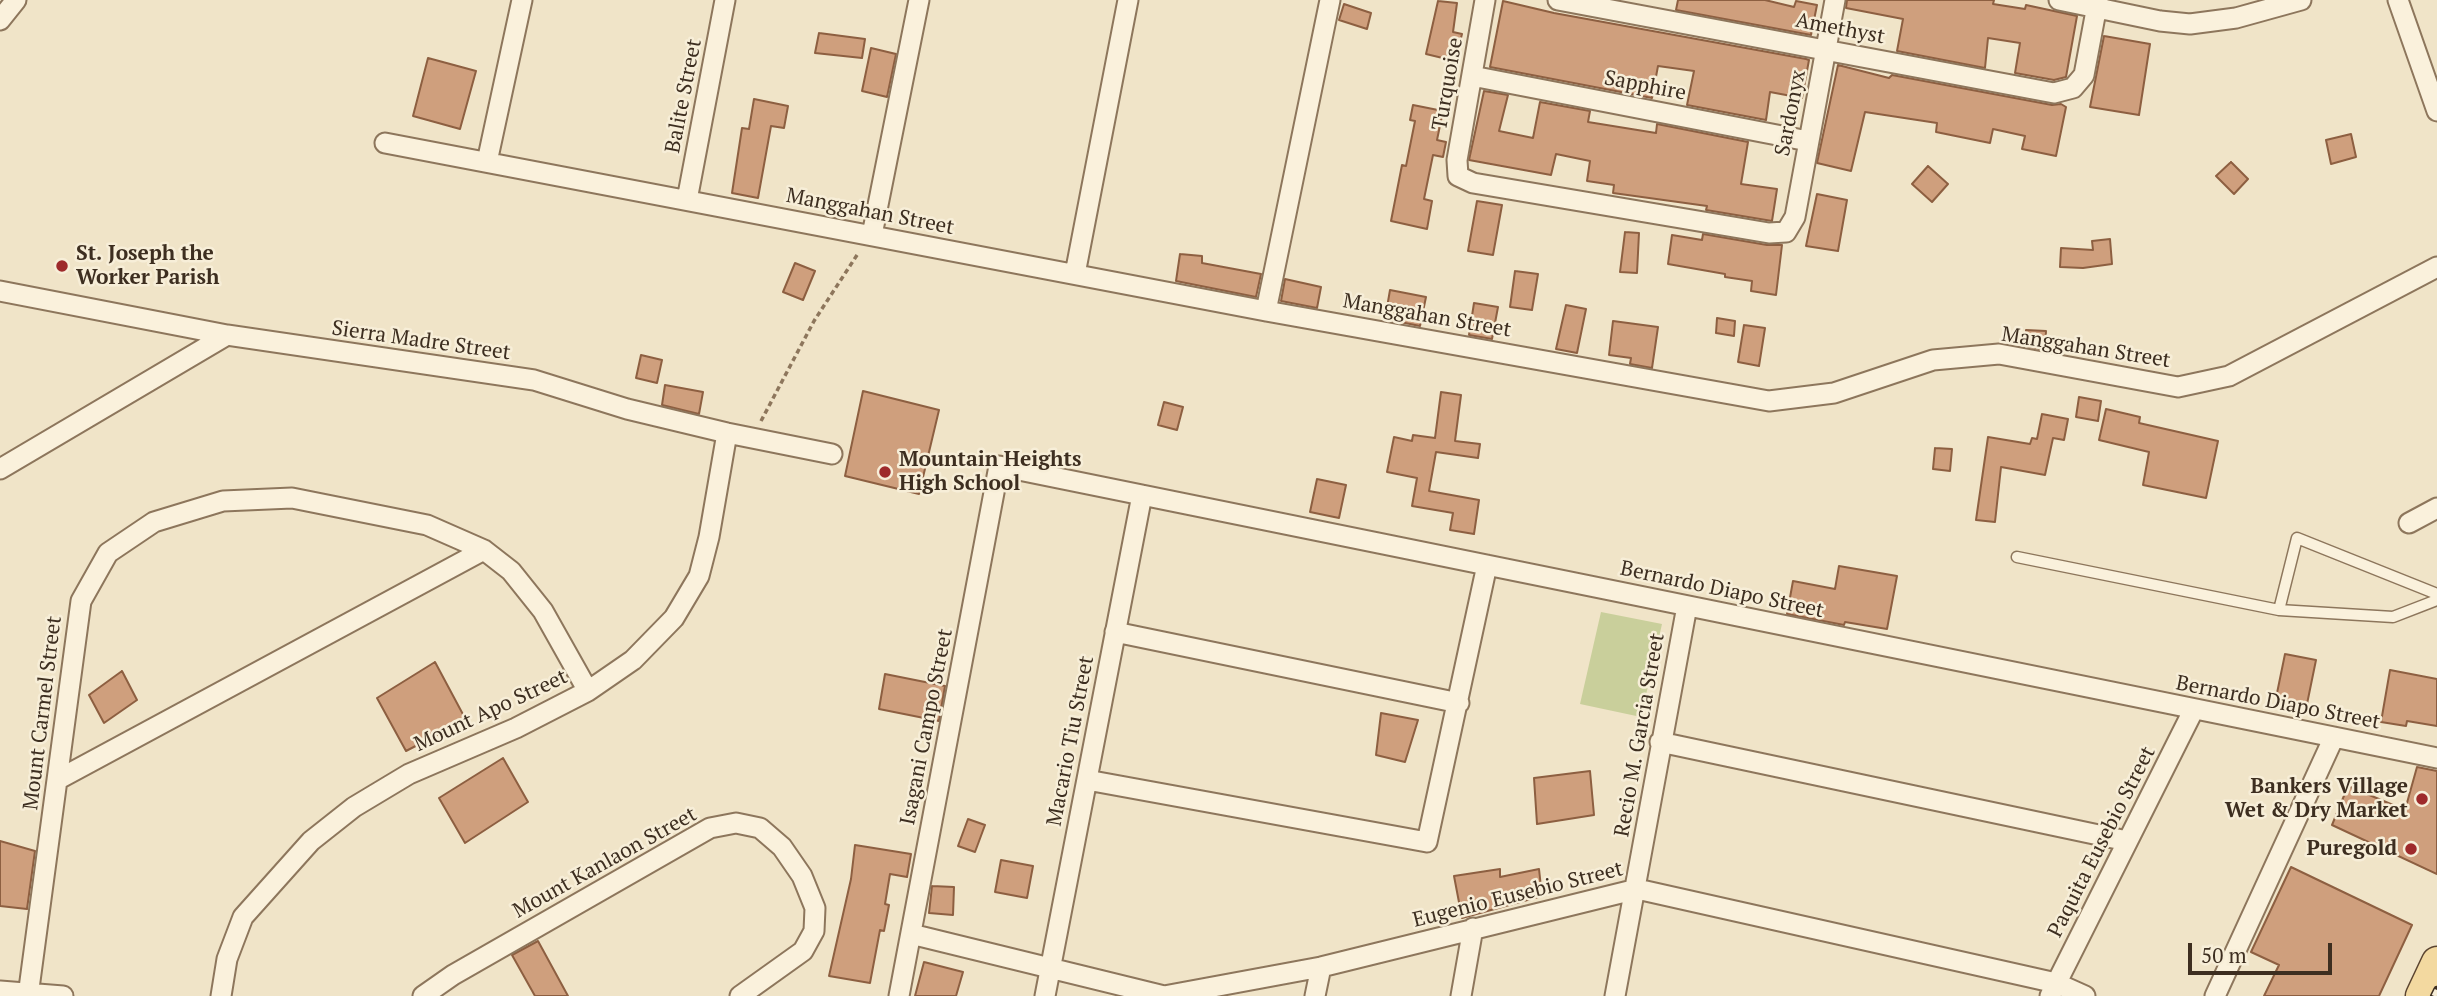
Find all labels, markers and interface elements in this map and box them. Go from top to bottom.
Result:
street label: Amethyst [1793,8,1887,50]
street label: Turquoise [1427,36,1469,132]
street label: Balite Street [661,37,707,155]
street label: Sapphire [1602,66,1688,106]
street label: Sardonyx [1770,68,1812,158]
street label: Manggahan Street [784,183,956,241]
place label: St. Joseph the Worker Parish [76,241,219,291]
marker: St. Joseph the Worker Parish [54,258,70,274]
street label: Manggahan Street [1341,289,1513,343]
street label: Sierra Madre Street [330,316,512,366]
street label: Manggahan Street [2000,322,2172,374]
place label: Mountain Heights High School [899,447,1081,497]
marker: Mountain Heights High School [877,464,893,480]
street label: Bernardo Diapo Street [1618,556,1826,624]
street label: Mount Carmel Street [19,614,67,812]
street label: Isagani Campo Street [896,627,958,827]
street label: Recio M. Garcia Street [1610,631,1670,839]
street label: Macario Tiu Street [1042,654,1100,828]
street label: Mount Apo Street [410,664,572,758]
street label: Bernardo Diapo Street [2174,671,2382,735]
street label: Paquita Eusebio Street [2043,742,2161,942]
place label: Bankers Village Wet & Dry Market [2225,774,2408,824]
marker: Bankers Village Wet & Dry Market [2414,791,2430,807]
street label: Mount Kanlaon Street [509,802,701,924]
place label: Puregold [2306,836,2397,862]
marker: Puregold [2403,841,2419,857]
street label: Eugenio Eusebio Street [1410,857,1626,933]
scale bar [2192,930,2336,974]
text: 50 m [2201,941,2247,969]

